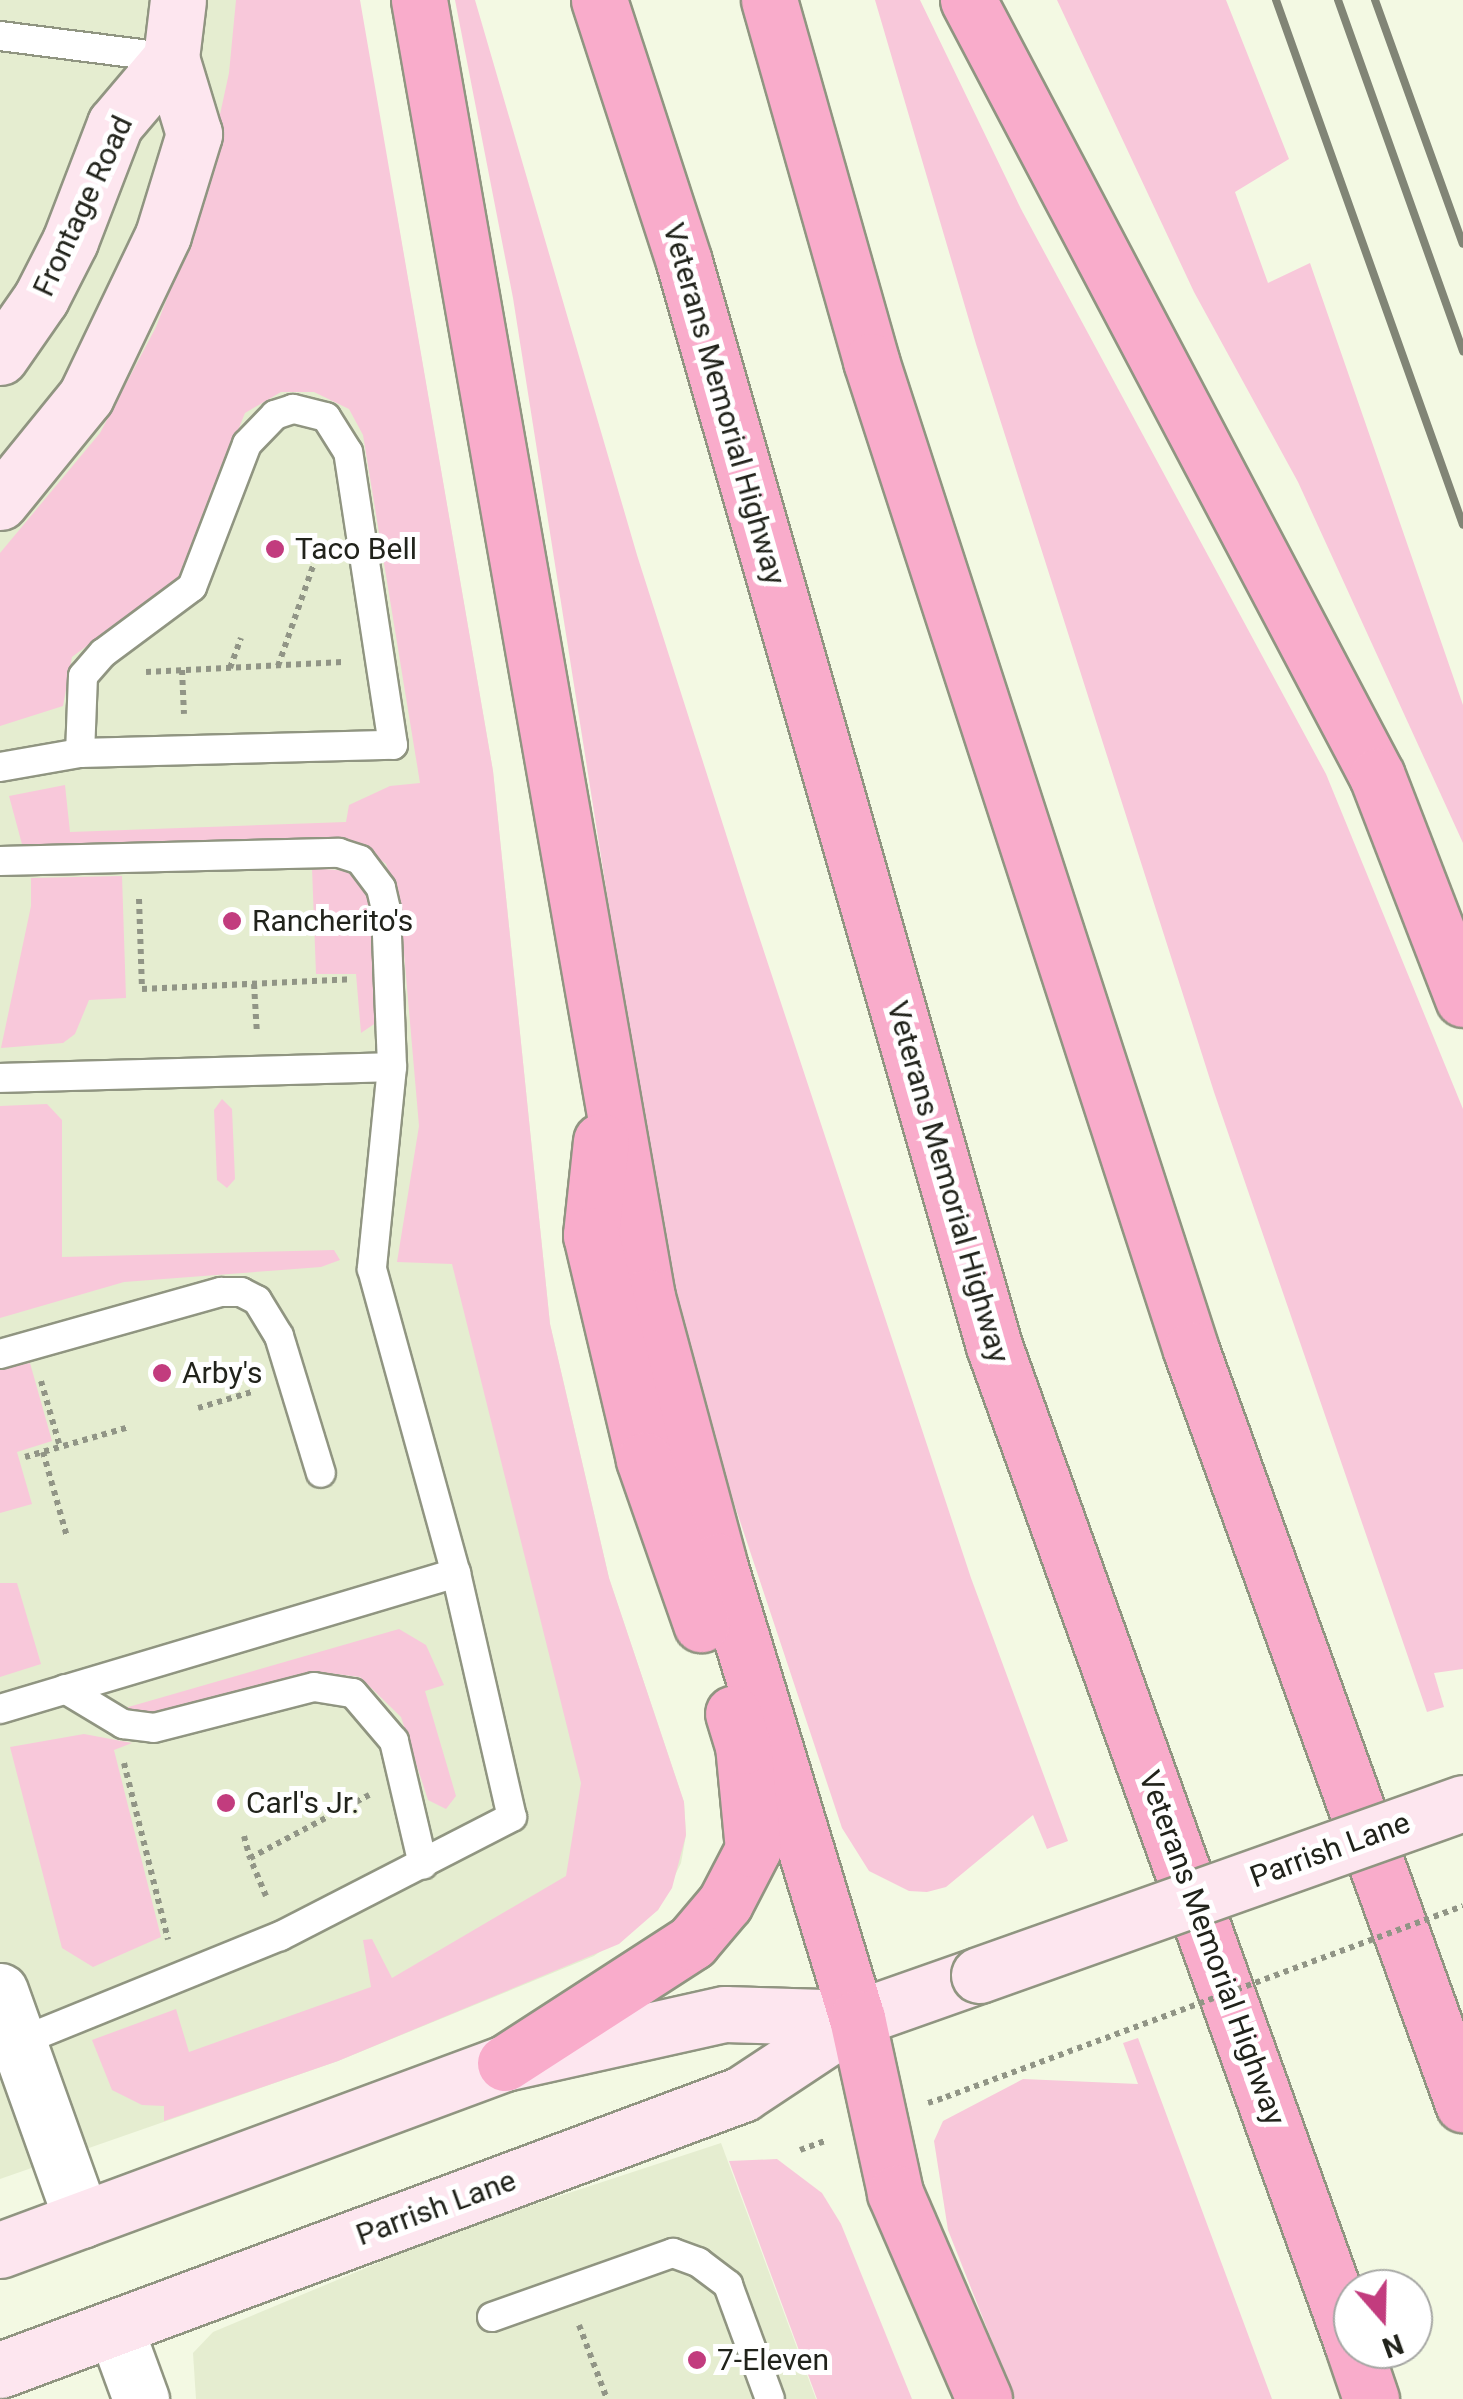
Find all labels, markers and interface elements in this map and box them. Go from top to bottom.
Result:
street label: Frontage Road [25,110,141,302]
street label: Veterans Memorial Highway [655,219,793,589]
place label: Taco Bell [295,531,417,567]
marker: Taco Bell [264,538,286,560]
place label: Rancherito's [252,903,413,939]
marker: Rancherito's [221,910,243,932]
street label: Veterans Memorial Highway [879,997,1017,1367]
place label: Arby's [182,1355,262,1391]
marker: Arby's [151,1362,173,1384]
street label: Veterans Memorial Highway [1131,1766,1293,2130]
place label: Carl's Jr. [246,1785,359,1821]
marker: Carl's Jr. [215,1792,237,1814]
street label: Parrish Lane [1245,1805,1415,1895]
street label: Parrish Lane [351,2163,521,2253]
north arrow [1333,2269,1433,2369]
text: N [1378,2327,1408,2365]
place label: 7-Eleven [717,2342,829,2378]
marker: 7-Eleven [686,2349,708,2371]

